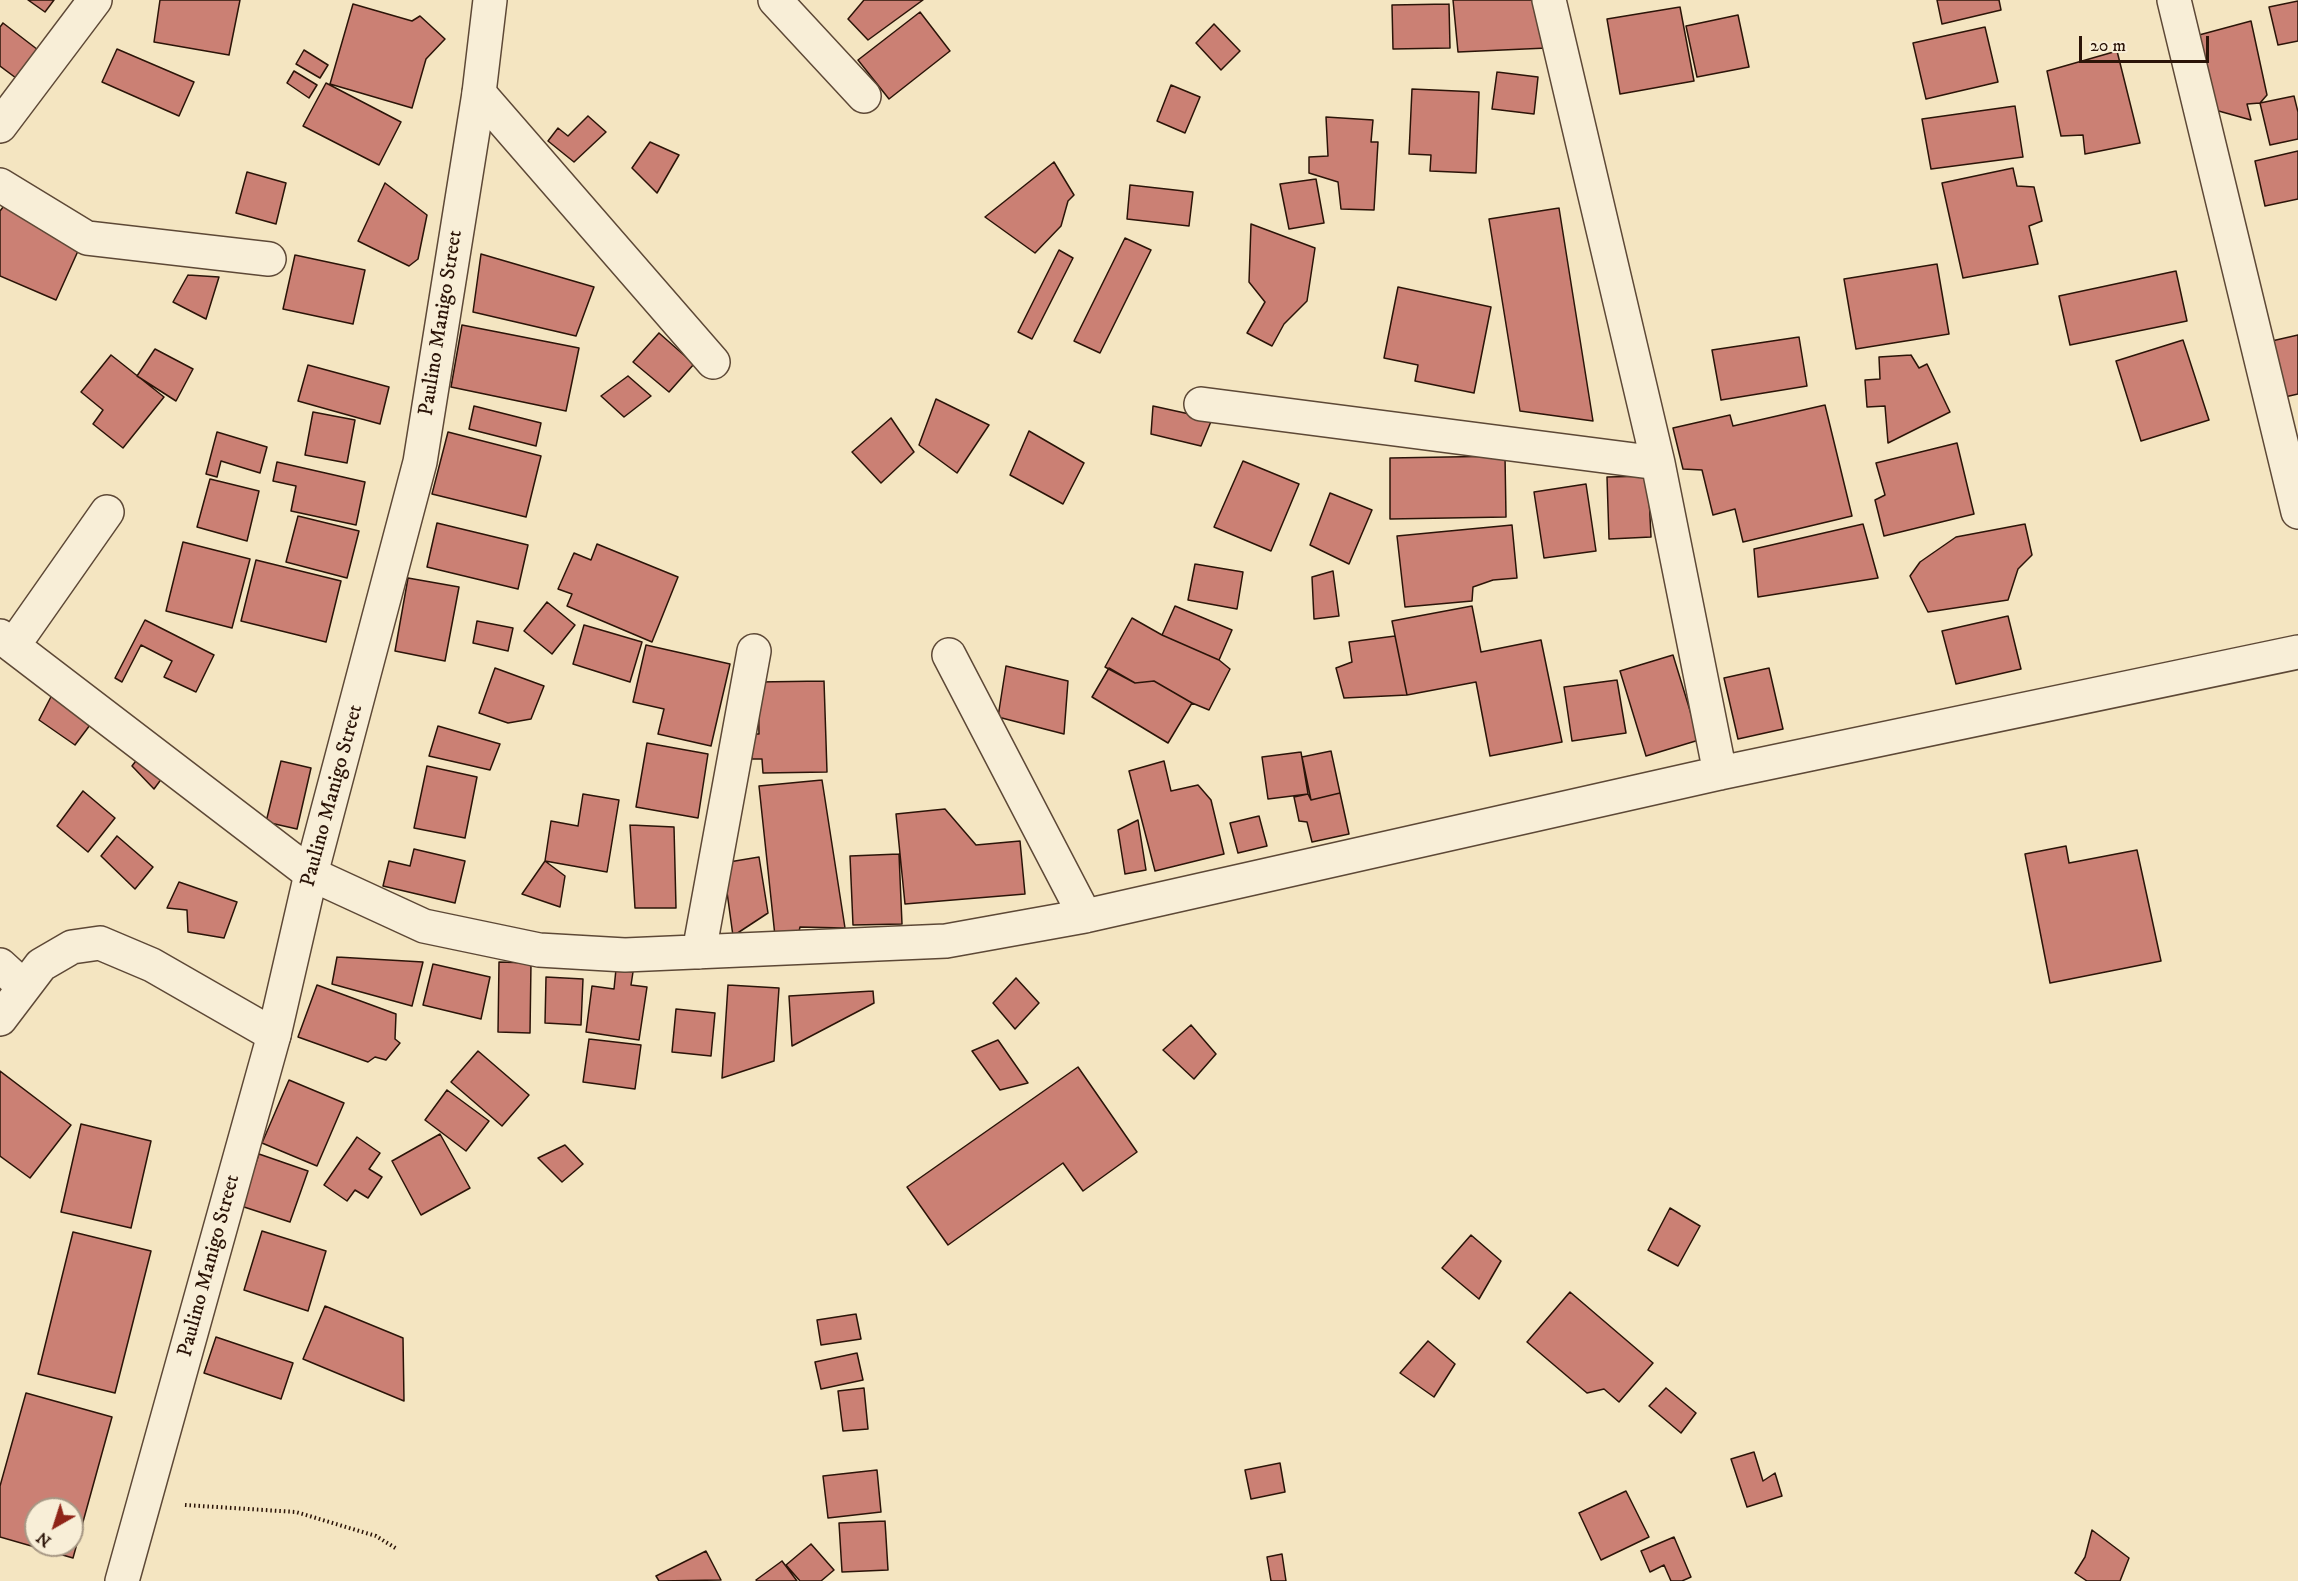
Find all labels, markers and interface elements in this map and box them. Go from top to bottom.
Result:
scale bar [2082,24,2212,62]
text: 20 m [2090,35,2126,57]
street label: Paulino Manigo Street [415,228,469,418]
street label: Paulino Manigo Street [297,702,369,890]
street label: Paulino Manigo Street [174,1172,246,1360]
north arrow [24,1497,84,1557]
text: N [33,1528,55,1551]

